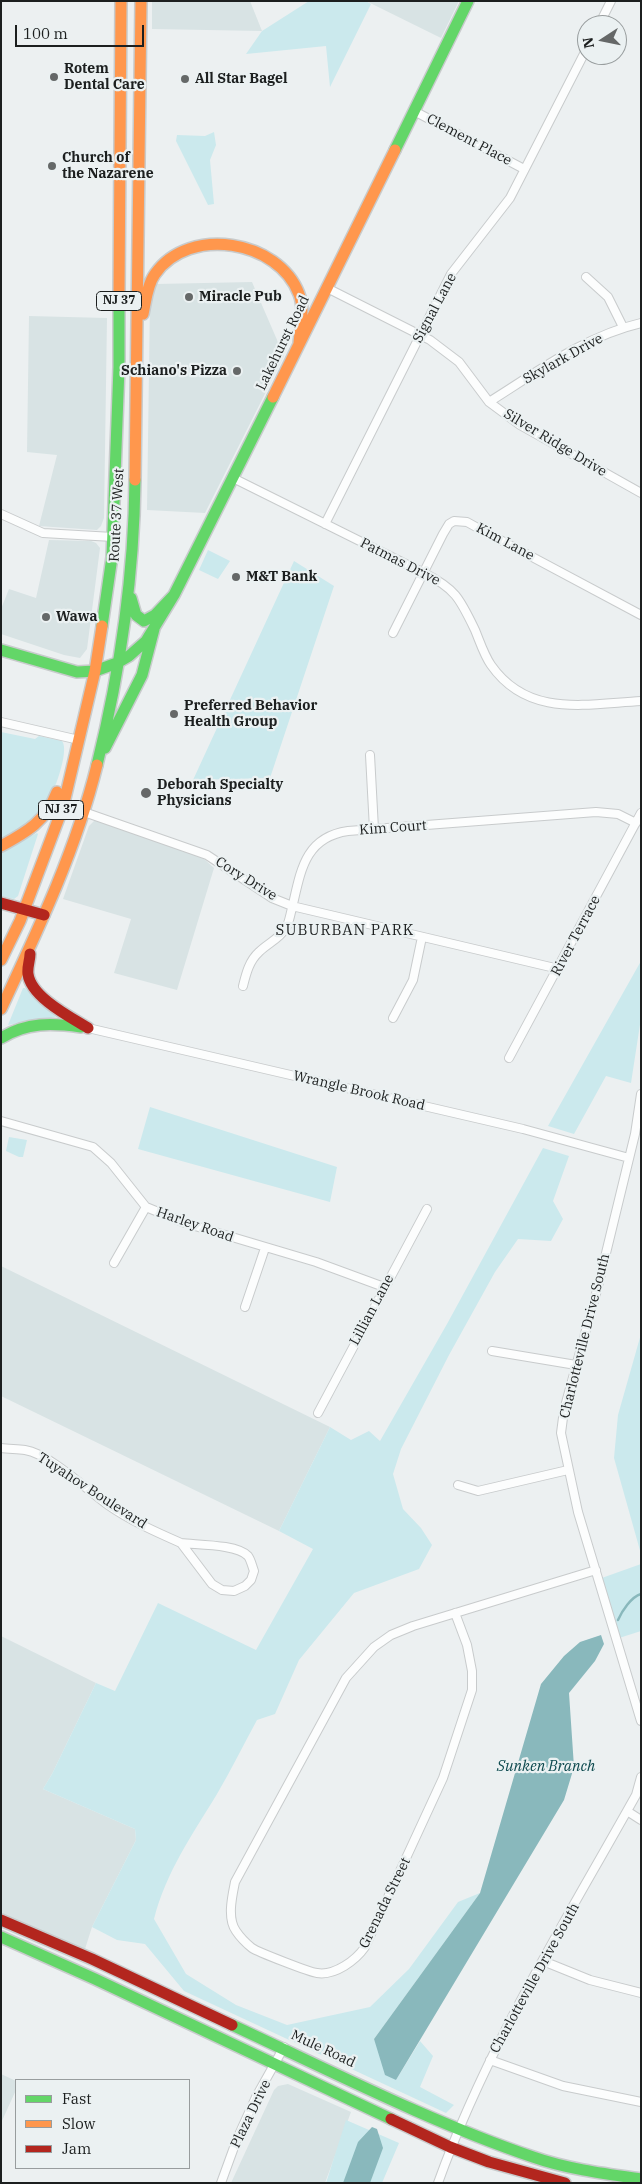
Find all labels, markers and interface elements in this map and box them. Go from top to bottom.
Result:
scale bar [18,15,146,47]
north arrow [577,15,627,65]
text: 100 m [23,24,68,43]
text: N [578,36,598,50]
place label: Rotem Dental Care [64,61,145,94]
marker: Rotem Dental Care [48,71,60,83]
place label: All Star Bagel [195,71,287,87]
marker: All Star Bagel [179,73,191,85]
street label: Clement Place [424,111,514,169]
place label: Church of the Nazarene [62,150,154,182]
marker: Church of the Nazarene [46,160,58,172]
street label: Signal Lane [410,270,460,346]
place label: Miracle Pub [199,289,282,305]
marker: Miracle Pub [183,291,195,303]
road number: NJ 37 [96,292,142,310]
street label: Lakehurst Road [253,293,313,393]
street label: Skylark Drive [520,330,606,388]
place label: Schiano's Pizza [121,363,227,379]
marker: Schiano's Pizza [231,365,243,377]
street label: Silver Ridge Drive [500,406,610,480]
street label: Route 37 West [106,468,128,562]
street label: Kim Lane [473,520,537,564]
street label: Patmas Drive [357,535,443,589]
place label: M&T Bank [246,569,317,585]
marker: M&T Bank [230,571,242,583]
place label: Wawa [56,609,97,625]
marker: Wawa [40,611,52,623]
place label: Preferred Behavior Health Group [184,698,317,730]
marker: Preferred Behavior Health Group [168,708,180,720]
place label: Deborah Specialty Physicians [157,777,283,810]
marker: Deborah Specialty Physicians [139,786,153,800]
road number: NJ 37 [38,800,84,820]
street label: Kim Court [359,817,427,839]
street label: Cory Drive [212,853,280,905]
street label: River Terrace [548,893,604,979]
district label: SUBURBAN PARK [274,922,416,940]
street label: Wrangle Brook Road [291,1068,427,1114]
street label: Harley Road [154,1204,236,1246]
street label: Charlotteville Drive South [556,1252,614,1420]
street label: Lillian Lane [346,1272,398,1348]
street label: Tuyahov Boulevard [34,1449,150,1533]
water label: Sunken Branch [497,1758,595,1776]
street label: Grenada Street [356,1855,414,1951]
street label: Charlotteville Drive South [487,1900,583,2056]
street label: Mule Road [288,2027,358,2071]
street label: Plaza Drive [227,2077,275,2151]
legend [15,2079,190,2169]
text: Fast [62,2089,92,2108]
text: Slow [62,2114,95,2133]
text: Jam [62,2139,91,2158]

